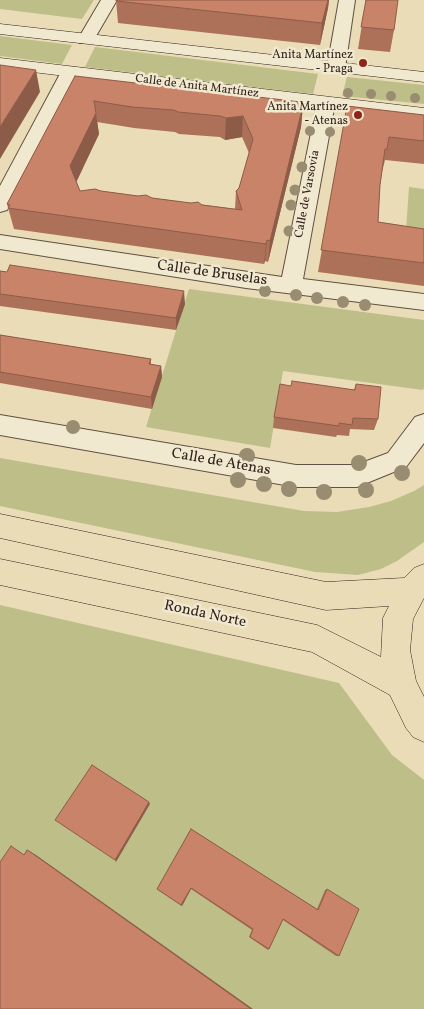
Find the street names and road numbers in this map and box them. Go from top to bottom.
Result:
street label: Calle de Anita Martínez [134,72,260,102]
street label: Calle de Varsovia [292,149,324,239]
street label: Calle de Bruselas [156,257,268,291]
street label: Calle de Atenas [170,445,272,481]
street label: Ronda Norte [162,598,248,632]

